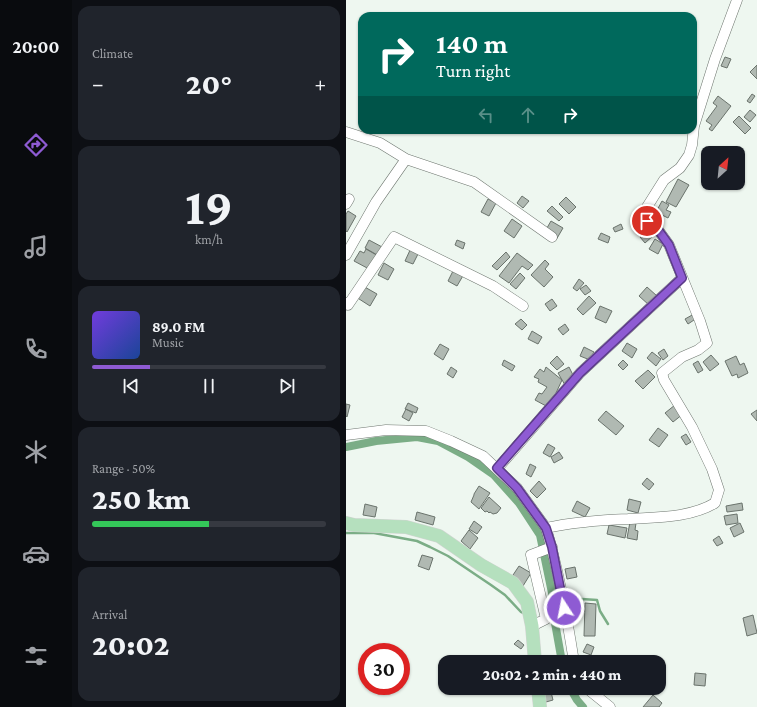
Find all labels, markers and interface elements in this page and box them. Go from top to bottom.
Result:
icon: right [370,28,422,80]
text: 140 m [436,28,508,59]
text: 20:00 [13,37,60,57]
text: Climate [92,46,133,61]
text: Turn right [436,61,510,81]
text: 20° [186,67,232,100]
text: − [92,71,104,96]
text: + [314,71,326,96]
icon: left [475,104,497,126]
icon: ahead [517,104,539,126]
icon: right [559,104,581,126]
icon: directions [22,131,50,159]
north arrow [701,146,745,190]
map controls [701,146,745,190]
text: 19 [185,177,233,235]
pin [630,204,664,238]
icon: arrive [636,210,658,232]
text: km/h [195,232,223,247]
icon: music [22,233,50,261]
text: 89.0 FM [152,319,205,335]
icon: phone [22,335,50,363]
text: Music [152,335,184,350]
icon: previous [120,375,142,397]
icon: pause [198,375,220,397]
icon: next [276,375,298,397]
icon: climate [22,438,50,466]
text: Range · 50% [92,461,155,476]
text: 250 km [92,482,190,515]
icon: car [22,540,50,568]
position arrow [543,587,585,629]
text: Arrival [92,607,127,622]
text: 20:02 [92,628,170,661]
icon: filters [22,642,50,670]
speed limit sign: 30 [358,643,410,695]
text: 20:02 · 2 min · 440 m [483,667,621,683]

